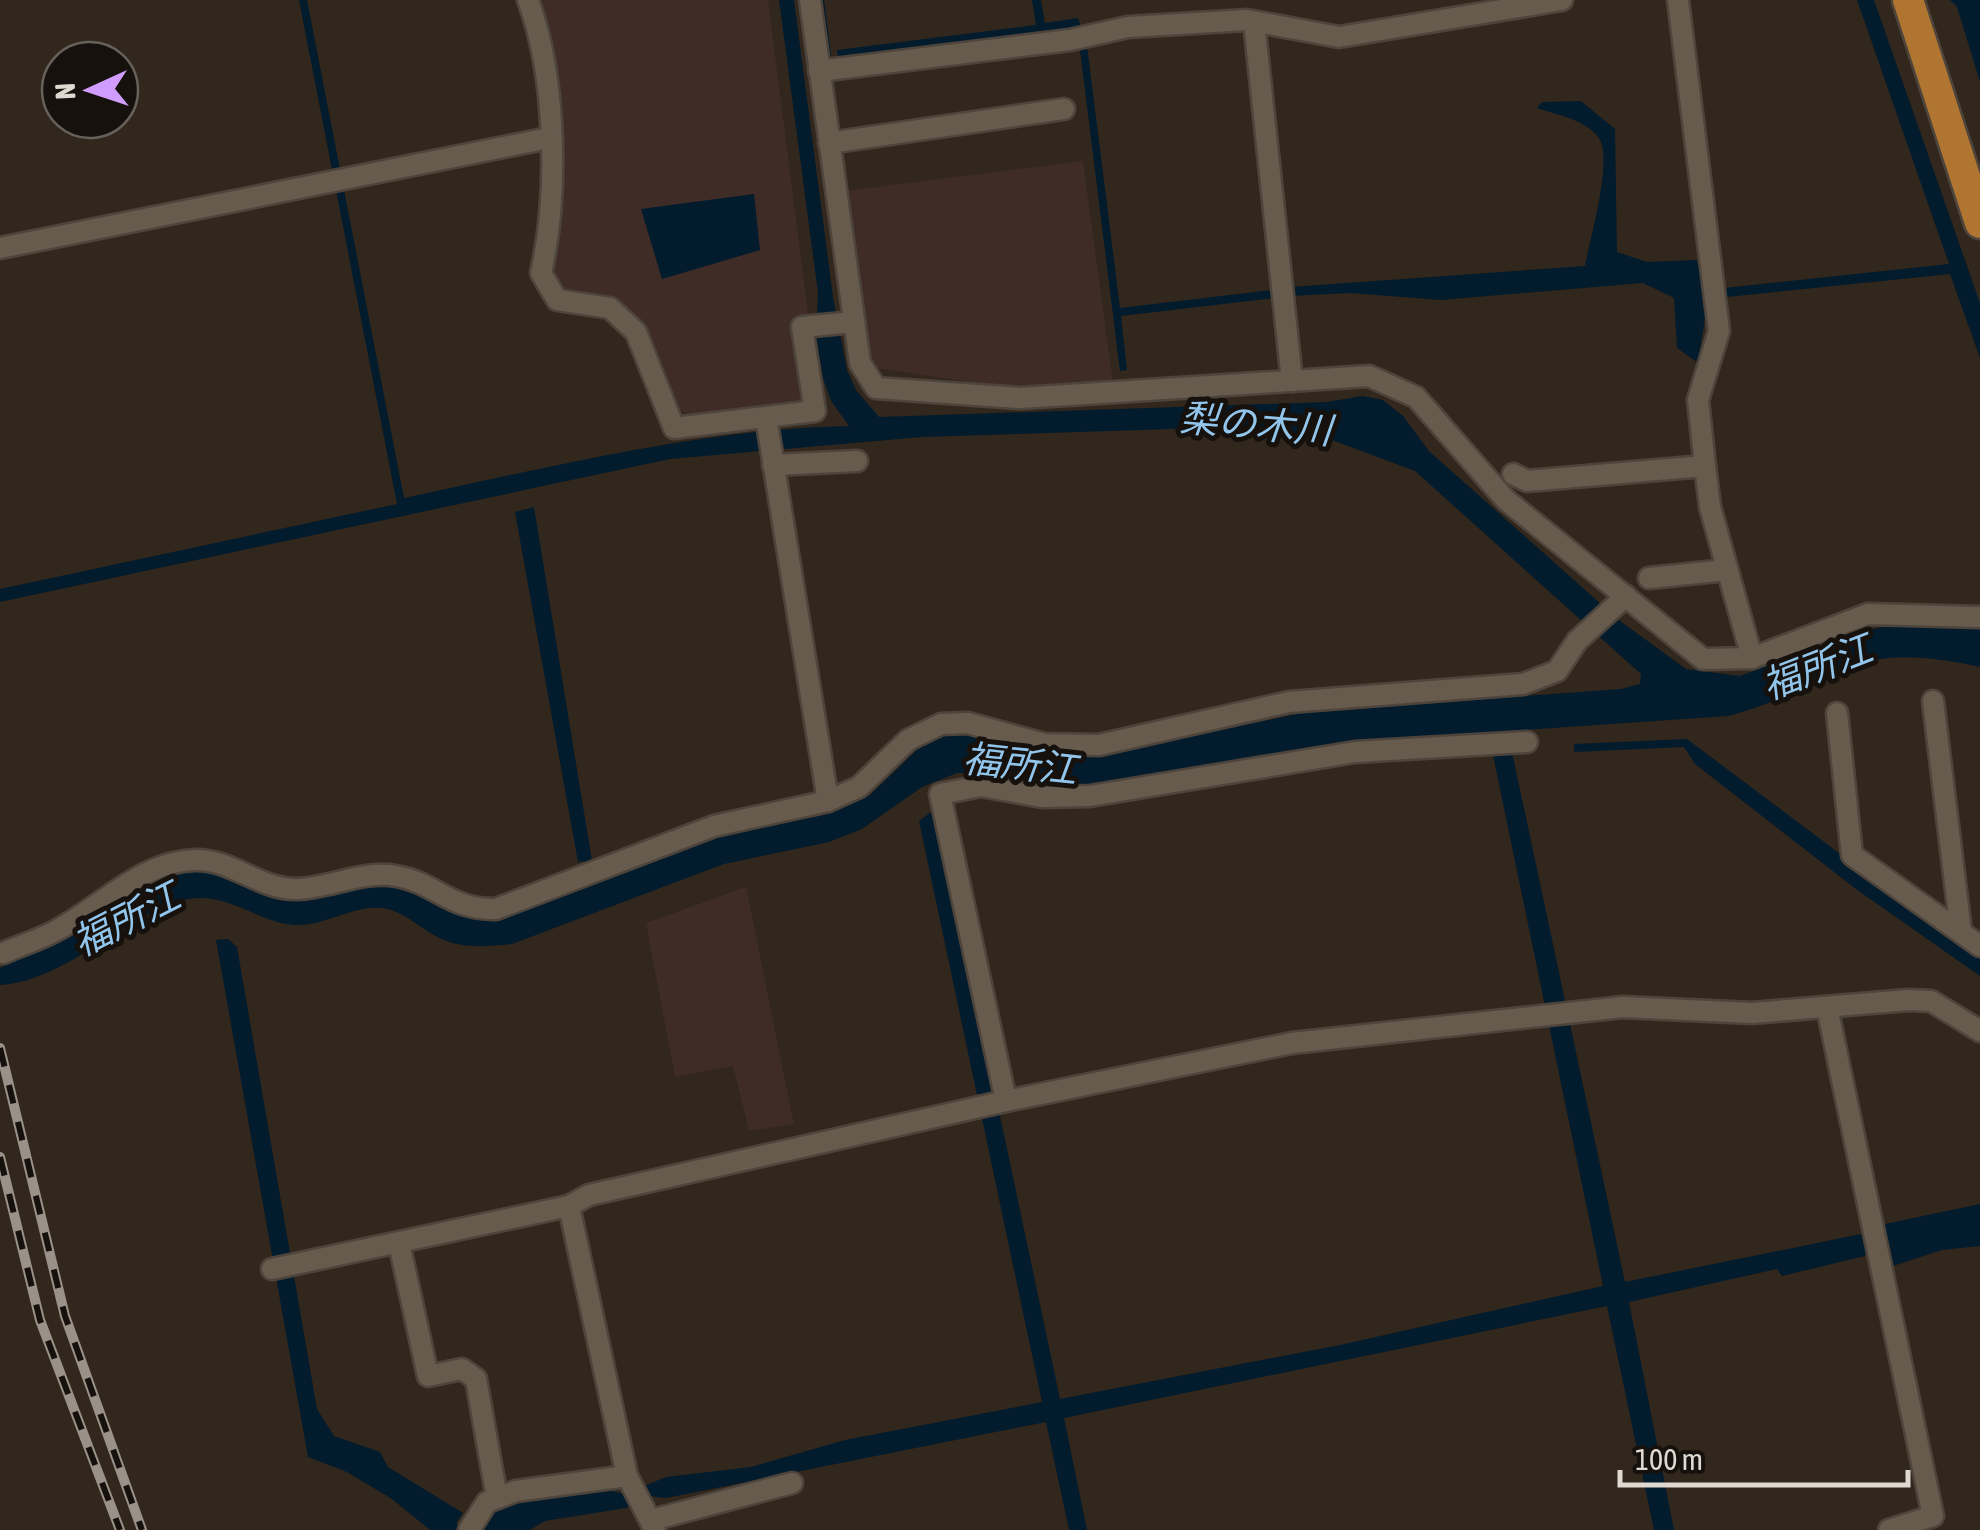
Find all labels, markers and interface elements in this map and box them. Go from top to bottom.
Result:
north arrow [40,40,140,140]
text: N [49,82,81,100]
water label: 梨の木川 [1178,396,1338,452]
water label: 福所江 [1756,625,1882,708]
water label: 福所江 [961,737,1083,792]
water label: 福所江 [65,872,190,964]
scale bar [1620,1425,1908,1487]
text: 100 m [1635,1442,1703,1476]

